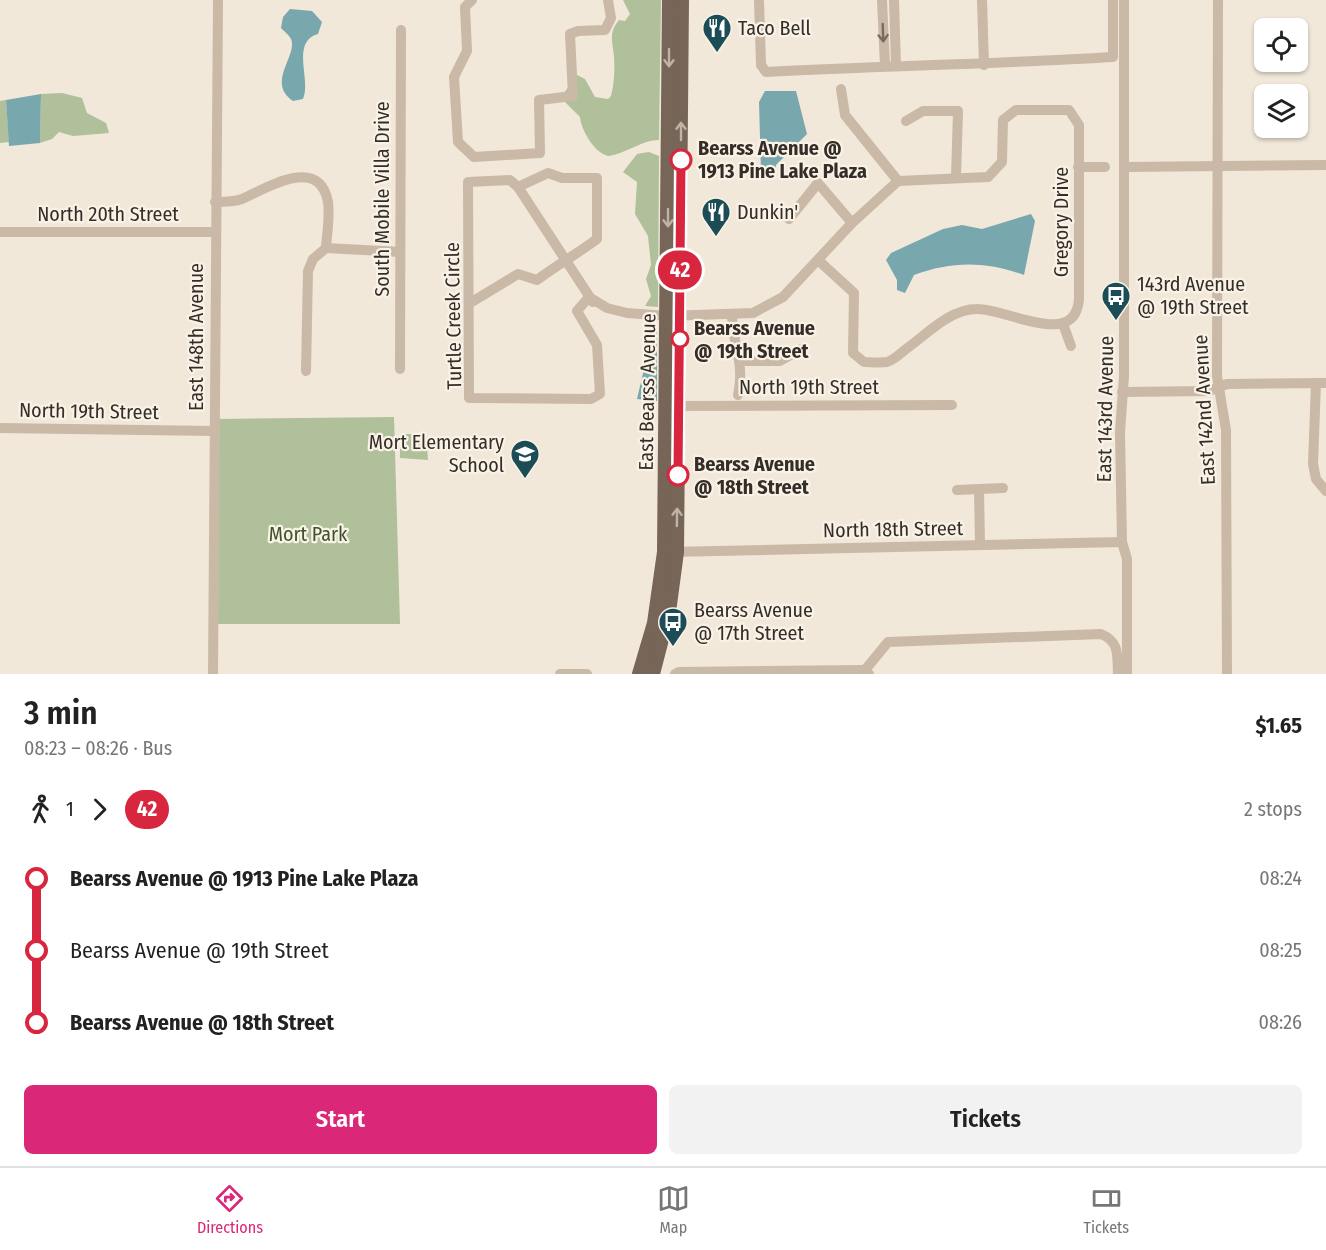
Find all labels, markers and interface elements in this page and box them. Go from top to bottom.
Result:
restaurant icon: Taco Bell [701,12,733,54]
place label: Taco Bell [738,16,811,40]
map controls [1254,18,1308,138]
button: locate [1254,18,1308,72]
one-way arrow [878,23,889,43]
one-way arrow [663,48,675,68]
button: layers [1254,84,1308,138]
street label: South Mobile Villa Drive [370,101,394,297]
one-way arrow [675,121,687,141]
place label: Bearss Avenue @ 1913 Pine Lake Plaza [698,136,867,183]
marker: Bearss Avenue @ 1913 Pine Lake Plaza [670,149,692,171]
street label: Gregory Drive [1049,167,1073,277]
restaurant icon: Dunkin' [700,196,732,238]
place label: Dunkin' [737,200,798,224]
street label: North 20th Street [37,202,179,226]
one-way arrow [662,208,674,228]
street label: Turtle Creek Circle [440,242,466,390]
line badge: 42 [653,250,707,290]
text: 42 [670,257,690,283]
street label: East 148th Avenue [184,263,208,411]
place label: 143rd Avenue @ 19th Street [1137,272,1249,319]
bus stop icon: 143rd Avenue @ 19th Street [1100,280,1132,322]
street label: East Bearss Avenue [634,313,660,471]
place label: Bearss Avenue @ 19th Street [694,316,815,363]
marker: Bearss Avenue @ 19th Street [671,330,689,348]
street label: East 142nd Avenue [1188,334,1220,486]
street label: East 143rd Avenue [1092,335,1118,483]
street label: North 19th Street [739,375,879,399]
street label: North 19th Street [19,398,160,424]
place label: Mort Elementary School [369,430,504,477]
school or university icon: Mort Elementary School [509,438,541,480]
place label: Bearss Avenue @ 18th Street [694,452,815,499]
marker: Bearss Avenue @ 18th Street [667,464,689,486]
one-way arrow [672,508,683,528]
street label: North 18th Street [823,516,964,542]
park label: Mort Park [269,522,348,546]
place label: Bearss Avenue @ 17th Street [694,598,813,645]
bus stop icon: Bearss Avenue @ 17th Street [657,606,689,648]
text: 3 min [24,693,98,733]
text: $1.65 [1256,712,1302,739]
text: 08:23 – 08:26 · Bus [24,736,172,760]
icon: walk [24,793,57,826]
icon: forward [83,793,116,826]
text: 42 [137,796,157,822]
text: 1 [66,797,74,821]
text: 2 stops [1244,797,1302,821]
text: Bearss Avenue @ 1913 Pine Lake Plaza [70,865,418,892]
text: 08:24 [1259,866,1302,890]
text: Bearss Avenue @ 19th Street [70,937,329,964]
text: 08:25 [1259,938,1302,962]
text: Bearss Avenue @ 18th Street [70,1009,334,1036]
text: 08:26 [1259,1010,1302,1034]
button: Start [24,1085,657,1154]
button: Tickets [669,1085,1302,1154]
tab: Directions [197,1182,263,1237]
tab: Map [657,1182,690,1237]
tab: Tickets [1084,1182,1129,1237]

